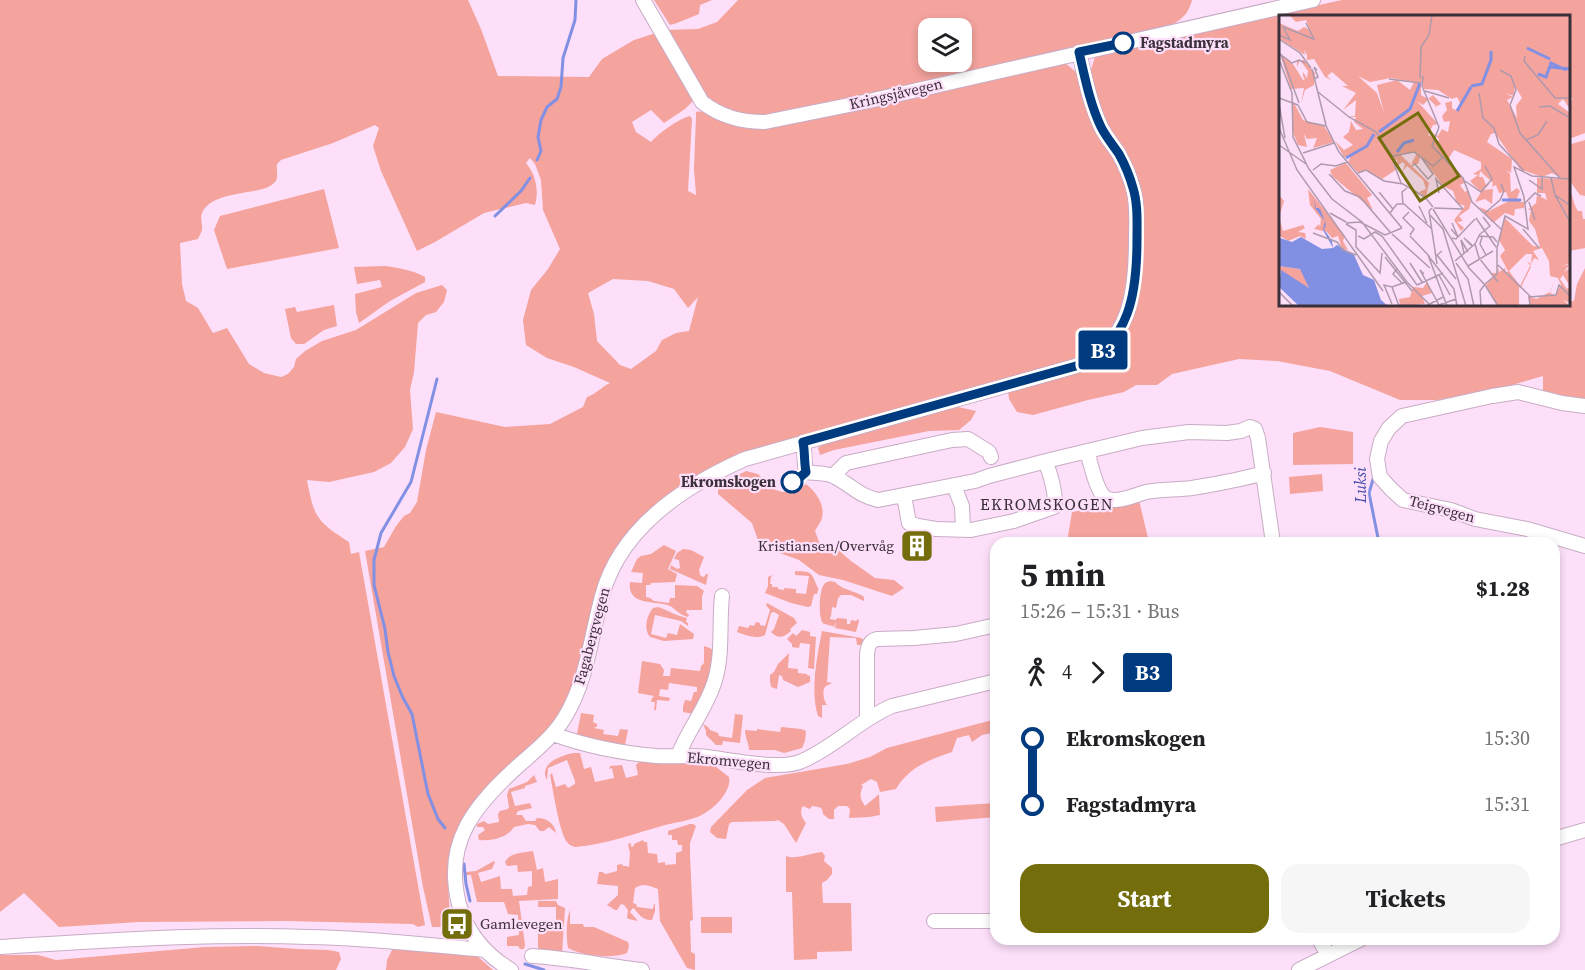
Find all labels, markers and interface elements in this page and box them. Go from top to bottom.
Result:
inset map [1279,15,1570,306]
map controls [918,18,972,72]
button: layers [918,18,972,72]
marker: Fagstadmyra [1112,32,1134,54]
place label: Fagstadmyra [1140,32,1230,53]
street label: Kringsjåvegen [847,73,945,114]
line badge: B3 [1076,330,1130,370]
text: B3 [1090,336,1116,365]
water label: Luksi [1349,467,1371,504]
place label: Ekromskogen [681,471,776,492]
marker: Ekromskogen [781,471,803,493]
street label: Teigvegen [1407,490,1477,527]
district label: EKROMSKOGEN [980,493,1114,515]
building icon: Kristiansen/Overvåg [899,528,935,564]
place label: Kristiansen/Overvåg [758,535,894,556]
text: 5 min [1020,552,1106,597]
text: $1.28 [1476,573,1530,603]
street label: Fagabergvegen [568,585,615,687]
text: 15:26 – 15:31 · Bus [1020,597,1179,625]
icon: walk [1020,656,1053,689]
icon: forward [1081,656,1114,689]
text: 4 [1062,658,1072,686]
text: B3 [1135,658,1160,687]
text: Ekromskogen [1066,723,1206,753]
text: 15:30 [1484,724,1530,752]
street label: Ekromvegen [686,746,772,775]
text: Fagstadmyra [1066,789,1196,819]
text: 15:31 [1484,790,1530,818]
button: Start [1020,864,1269,933]
button: Tickets [1281,864,1530,933]
bus stop icon: Gamlevegen [439,906,475,942]
place label: Gamlevegen [480,913,563,934]

